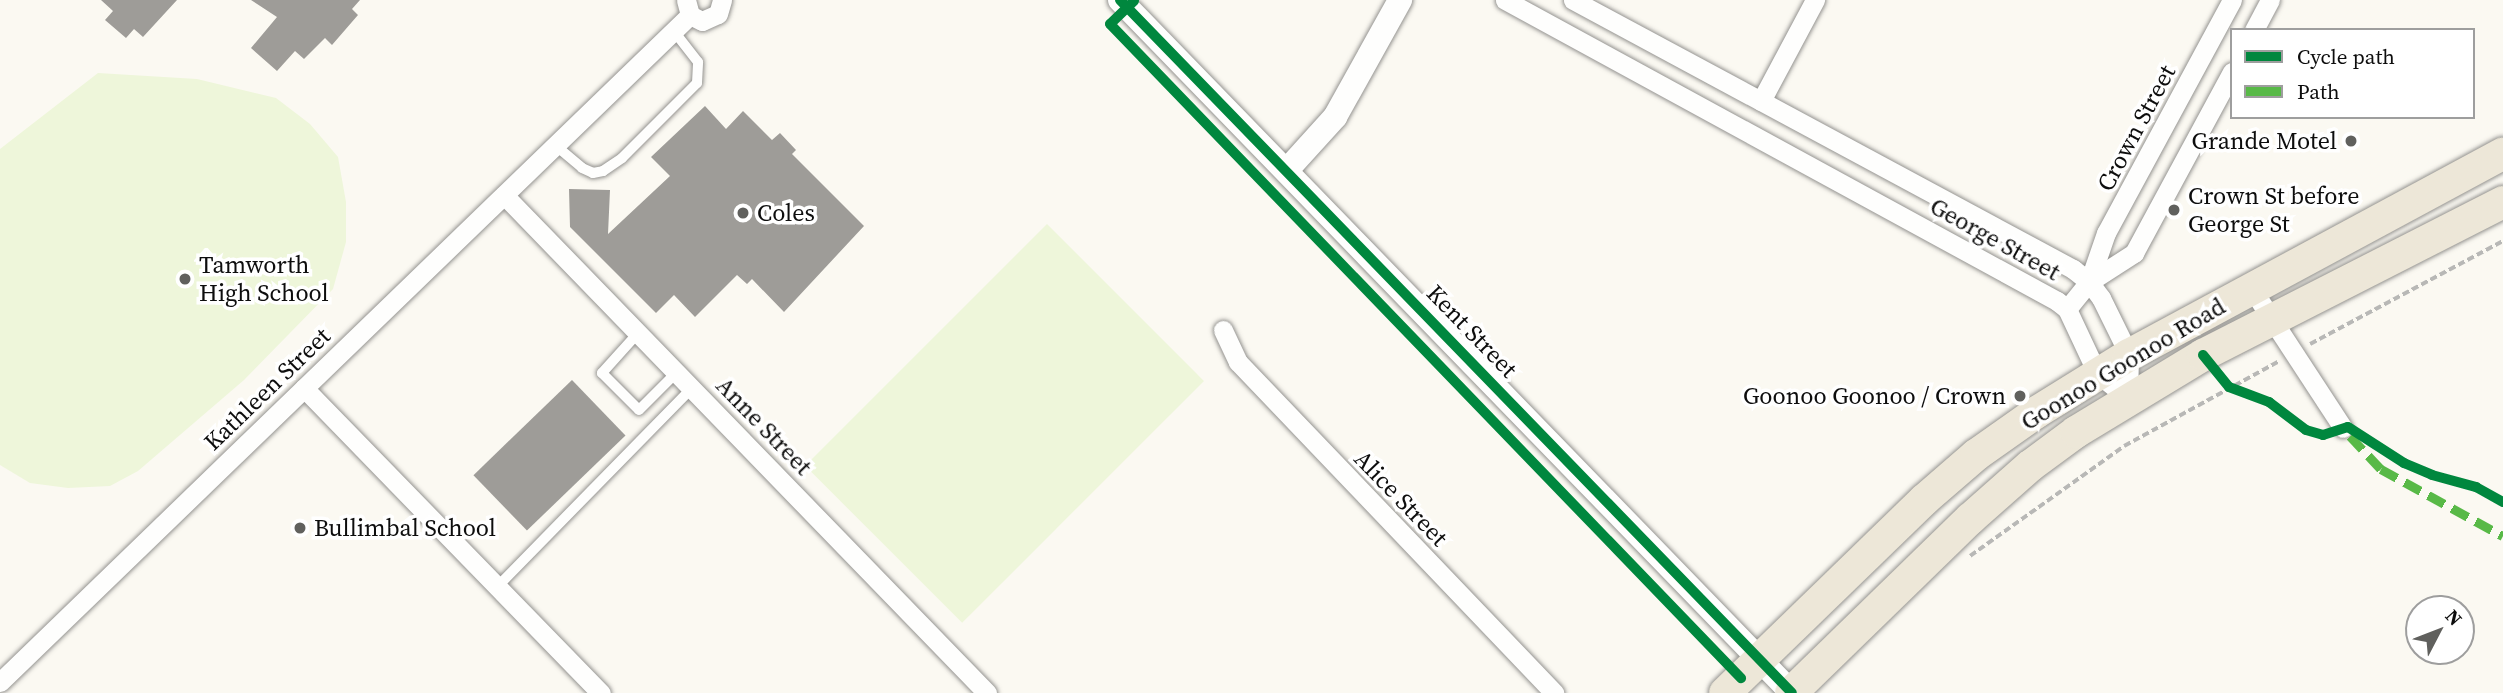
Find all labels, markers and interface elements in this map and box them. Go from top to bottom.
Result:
legend [2230,28,2475,119]
text: Cycle path [2297,42,2395,71]
street label: Crown Street [2091,60,2181,196]
text: Path [2297,77,2340,106]
place label: Grande Motel [2192,127,2337,155]
marker: Grande Motel [2343,133,2359,149]
place label: Crown St before George St [2188,182,2359,238]
street label: George Street [1925,192,2065,286]
place label: Coles [757,199,815,227]
marker: Crown St before George St [2166,202,2182,218]
marker: Coles [735,205,751,221]
place label: Tamworth High School [199,251,329,307]
marker: Tamworth High School [177,271,193,287]
street label: Kent Street [1421,279,1523,383]
street label: Goonoo Goonoo Road [2016,292,2230,436]
street label: Kathleen Street [198,322,336,456]
street label: Anne Street [710,371,818,481]
place label: Goonoo Goonoo / Crown [1743,382,2006,410]
marker: Goonoo Goonoo / Crown [2012,388,2028,404]
street label: Alice Street [1348,444,1454,552]
place label: Bullimbal School [314,514,496,542]
marker: Bullimbal School [292,520,308,536]
north arrow [2405,595,2475,665]
text: N [2440,603,2468,631]

